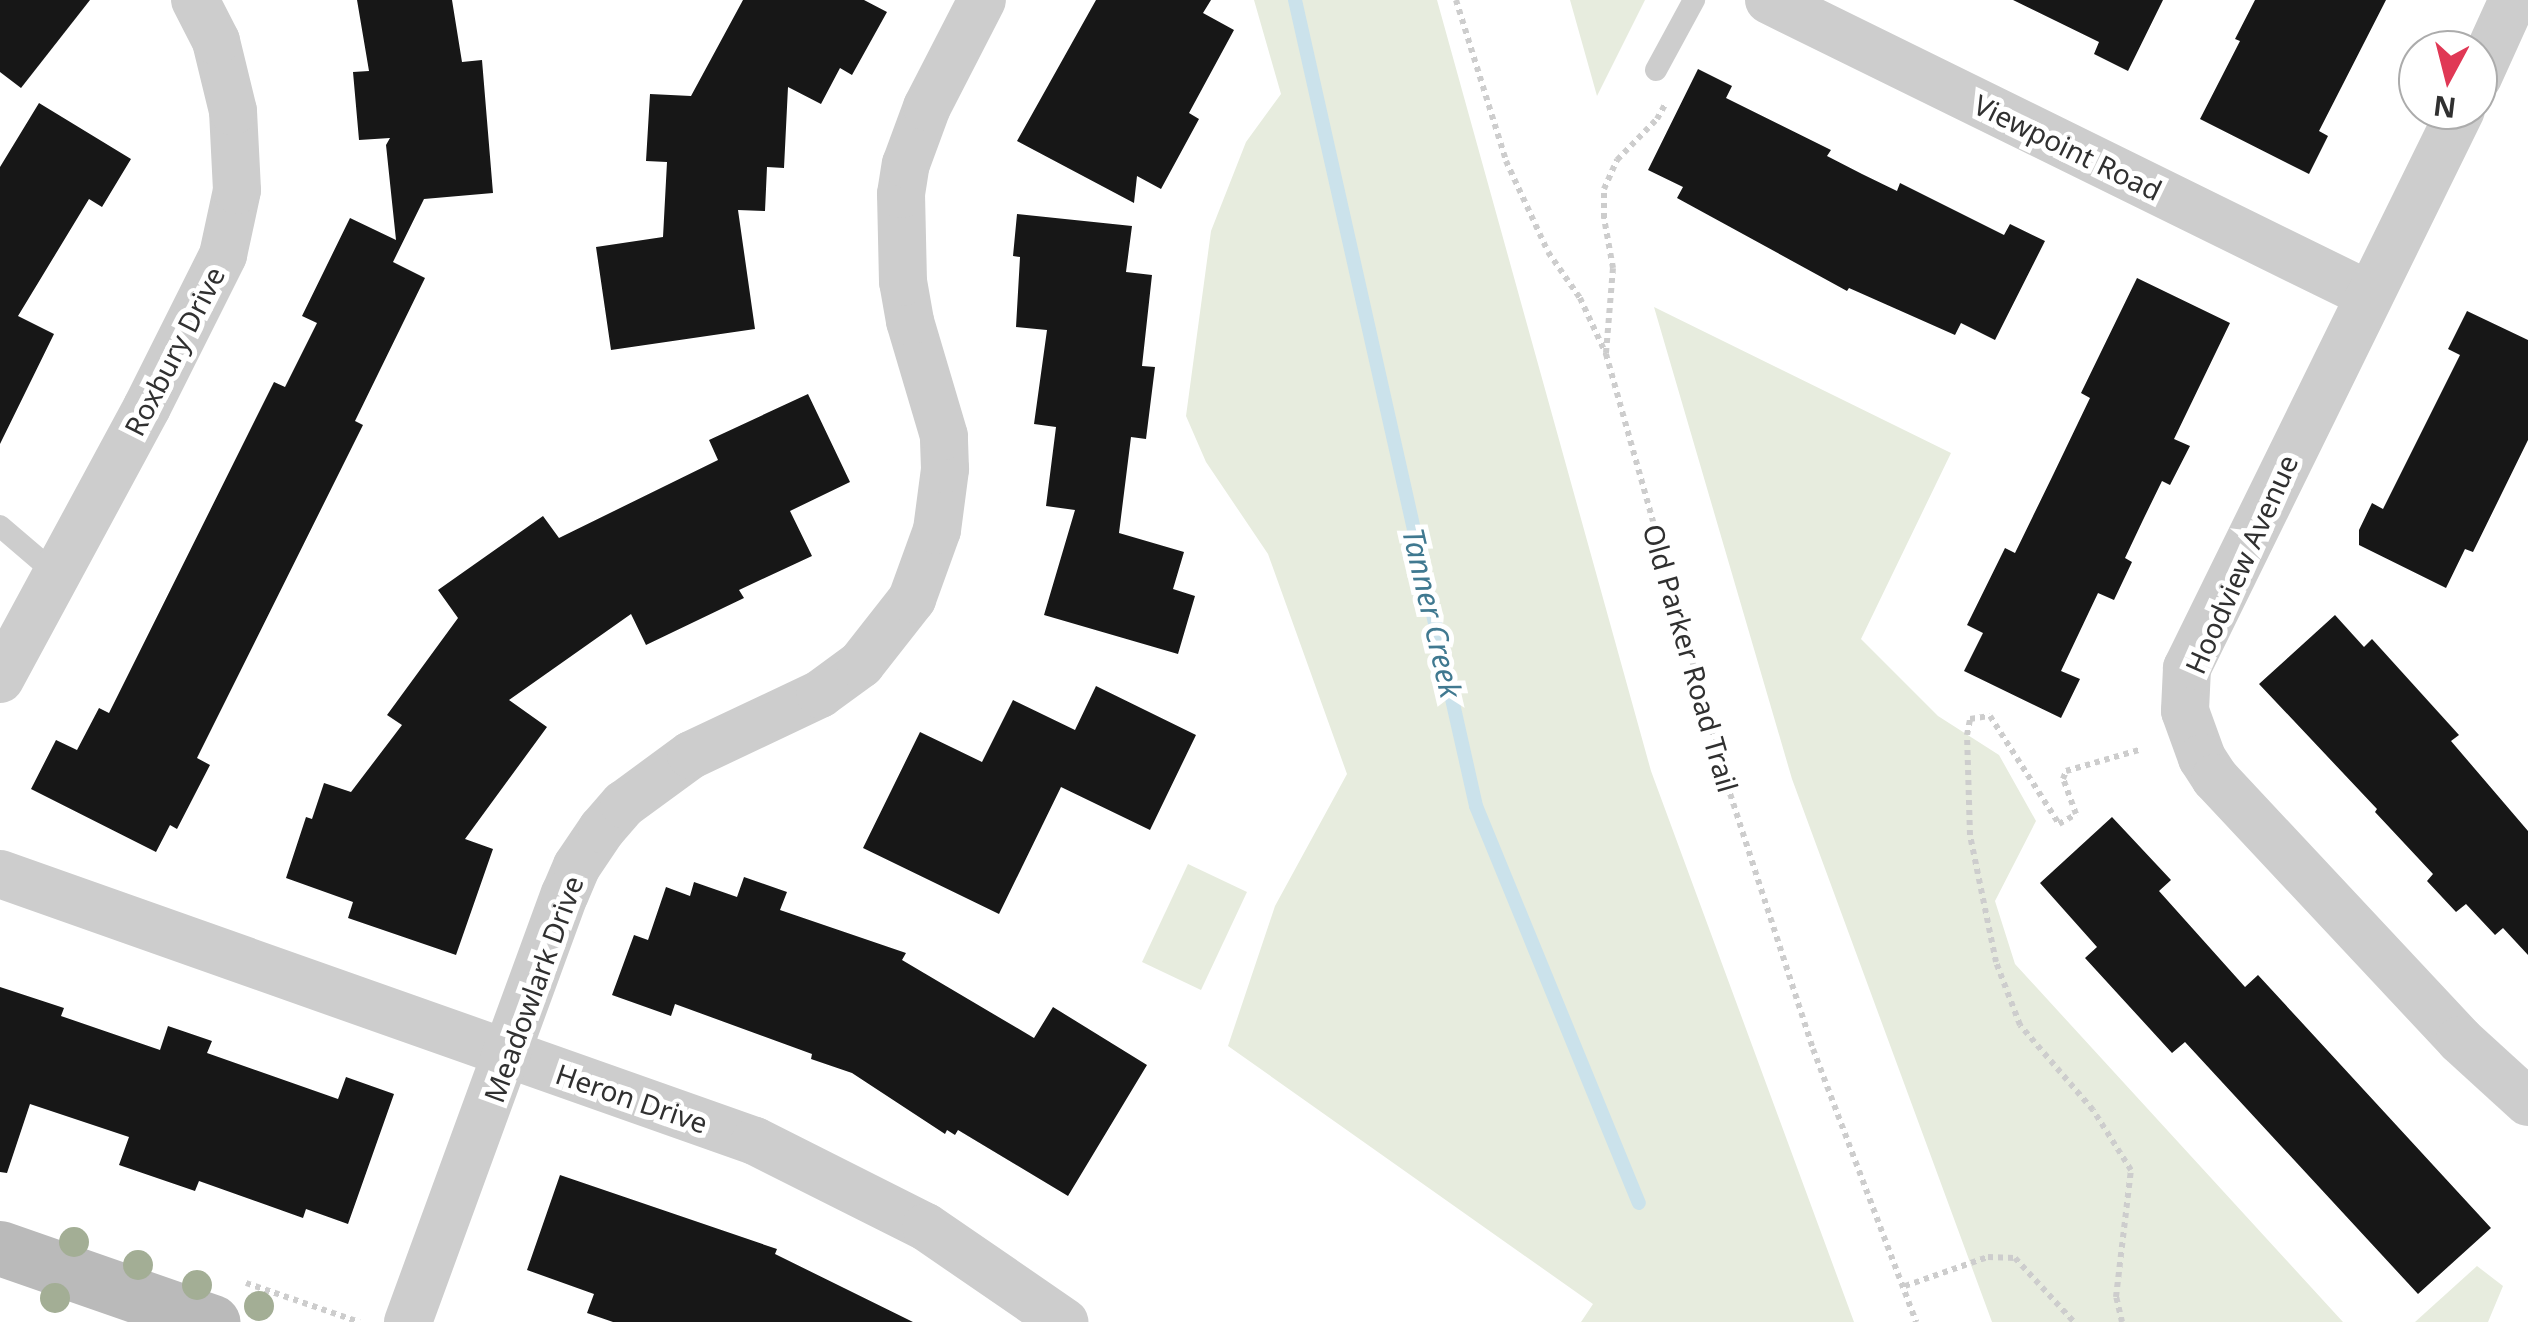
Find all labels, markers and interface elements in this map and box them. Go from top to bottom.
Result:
north arrow [2398,30,2498,130]
street label: Viewpoint Road [1969,87,2167,207]
text: N [2431,88,2458,128]
street label: Roxbury Drive [117,261,231,441]
street label: Hoodview Avenue [2178,449,2304,679]
street label: Old Parker Road Trail [1637,520,1745,796]
water label: Tanner Creek [1395,525,1469,701]
street label: Meadowlark Drive [476,871,590,1107]
street label: Heron Drive [552,1056,712,1140]

